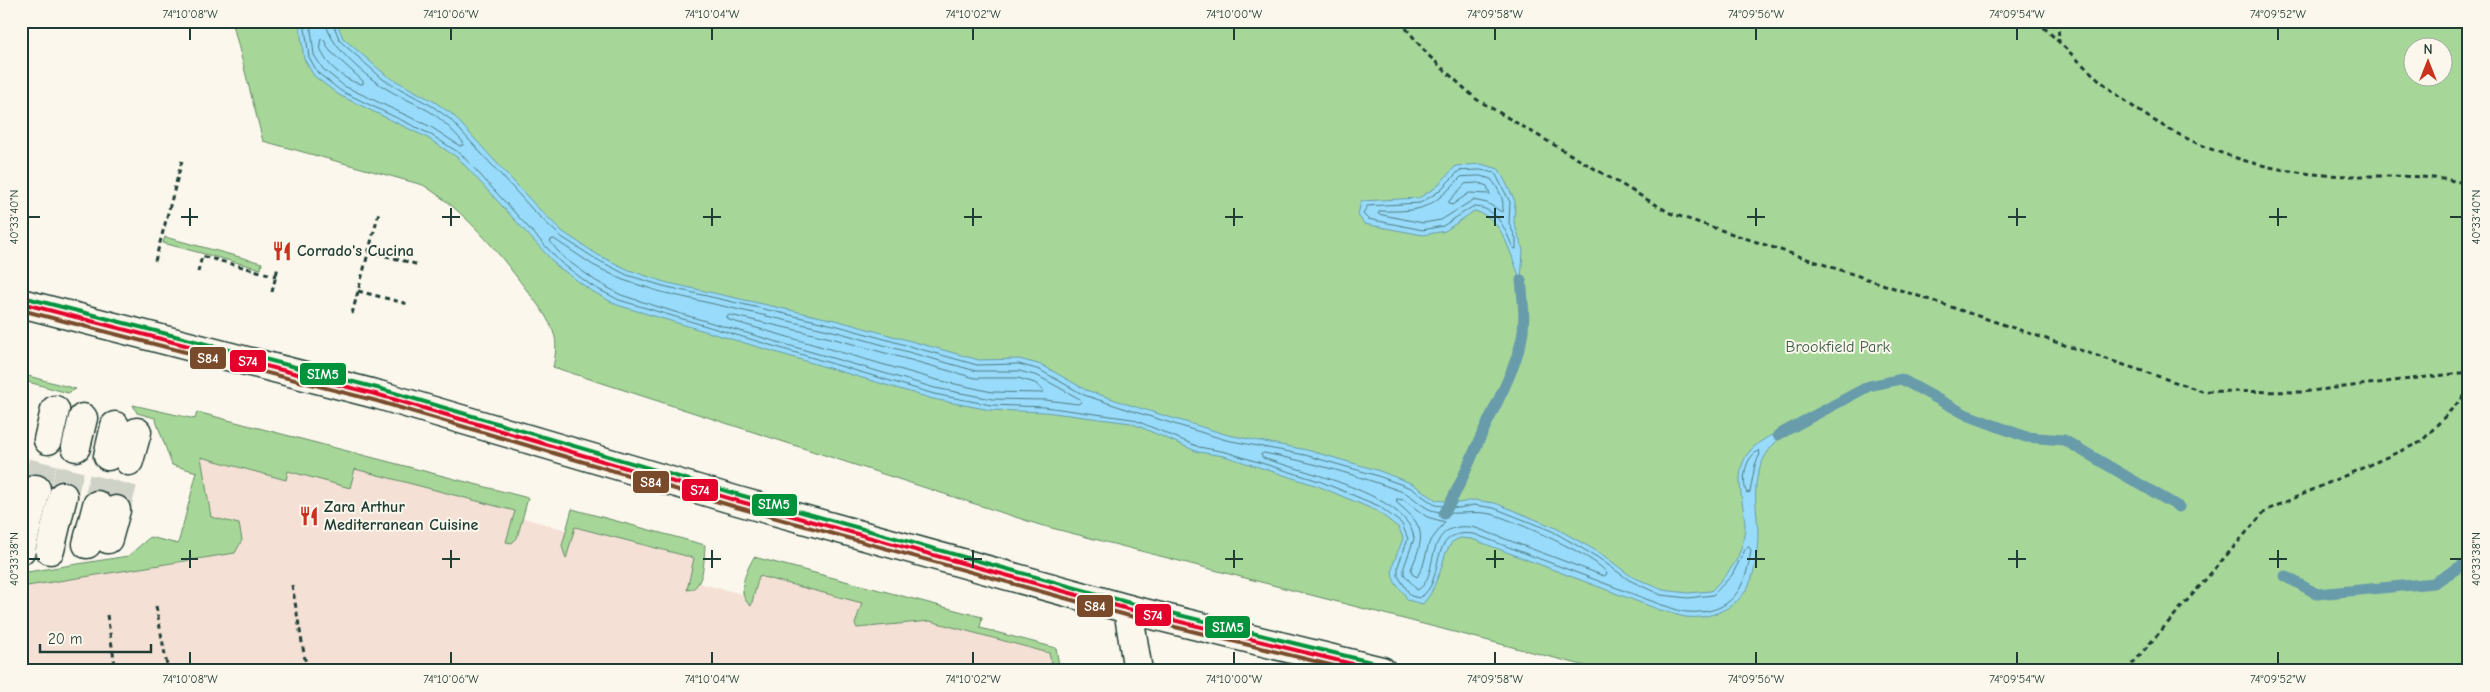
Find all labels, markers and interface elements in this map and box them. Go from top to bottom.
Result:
text: 74°10'08"W [162,7,218,21]
text: 74°10'06"W [423,7,479,21]
text: 74°10'04"W [685,7,740,21]
text: 74°10'02"W [945,7,1001,21]
text: 74°10'00"W [1206,7,1263,21]
text: 74°09'58"W [1467,7,1524,21]
text: 74°09'56"W [1728,7,1785,21]
text: 74°09'54"W [1989,7,2045,21]
text: 74°09'52"W [2250,7,2307,21]
north arrow [2402,38,2452,88]
text: N [2423,41,2433,58]
text: 40°33'40"N [7,190,21,244]
text: 40°33'40"N [2469,190,2483,244]
restaurant icon: Corrado's Cucina [271,240,293,262]
place label: Corrado's Cucina [297,242,414,260]
park label: Brookfield Park [1786,338,1891,356]
line badge: S84 [189,346,227,370]
line badge: S74 [229,349,267,373]
text: S84 [197,350,219,367]
text: S74 [238,353,258,370]
line badge: SIM5 [299,362,347,386]
text: SIM5 [307,366,339,383]
line badge: S84 [632,470,670,494]
text: S84 [640,474,662,491]
line badge: S74 [681,478,719,502]
text: S74 [690,482,710,499]
line badge: SIM5 [751,493,798,517]
text: SIM5 [758,496,790,513]
place label: Zara Arthur Mediterranean Cuisine [324,498,478,534]
restaurant icon: Zara Arthur Mediterranean Cuisine [298,505,320,527]
text: 40°33'38"N [7,532,21,586]
text: 40°33'38"N [2469,532,2483,586]
line badge: S84 [1076,594,1114,618]
text: S84 [1084,598,1106,615]
line badge: S74 [1134,603,1172,627]
text: S74 [1143,607,1163,624]
line badge: SIM5 [1204,615,1251,639]
text: SIM5 [1212,619,1244,636]
scale bar [40,622,151,654]
text: 20 m [48,630,82,648]
text: 74°10'08"W [162,672,218,686]
text: 74°10'06"W [423,672,479,686]
text: 74°10'04"W [685,672,740,686]
text: 74°10'02"W [945,672,1001,686]
text: 74°10'00"W [1206,672,1263,686]
text: 74°09'58"W [1467,672,1524,686]
text: 74°09'56"W [1728,672,1785,686]
text: 74°09'54"W [1989,672,2045,686]
text: 74°09'52"W [2250,672,2307,686]

